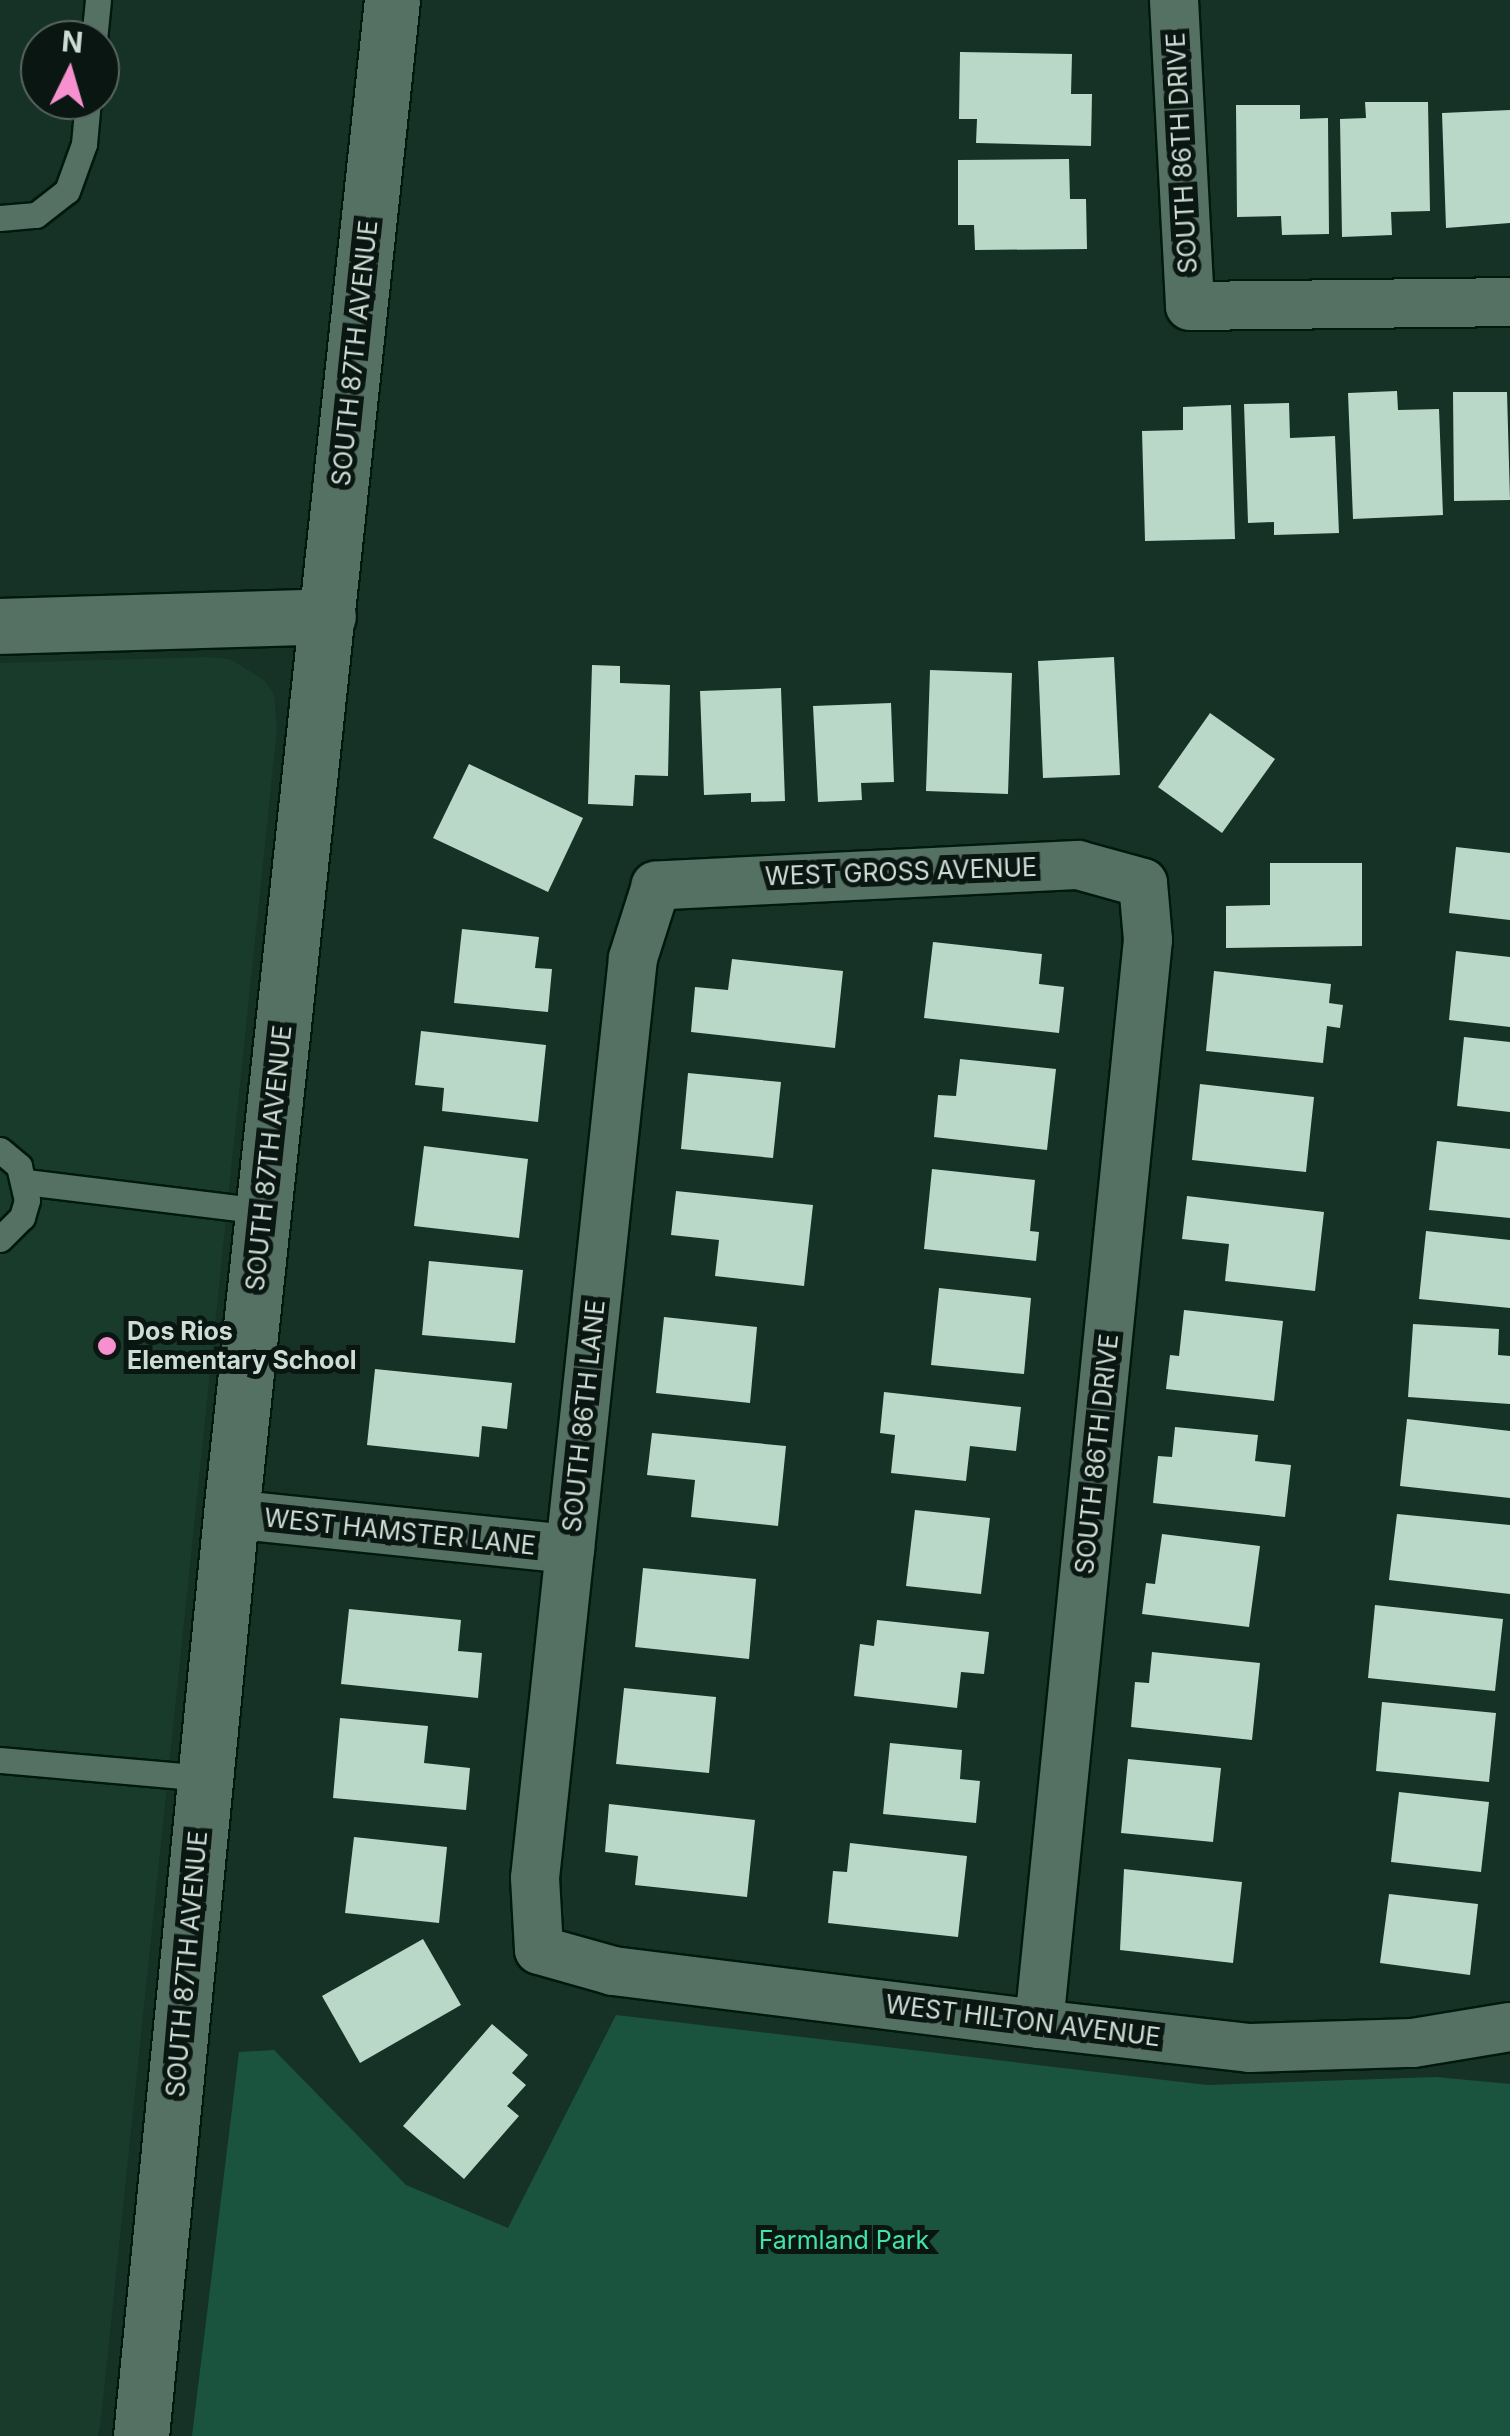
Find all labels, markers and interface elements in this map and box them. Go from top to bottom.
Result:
north arrow [20,20,120,120]
text: N [60,24,85,60]
street label: SOUTH 86TH DRIVE [1161,32,1203,274]
street label: SOUTH 87TH AVENUE [326,219,384,487]
street label: WEST GROSS AVENUE [764,852,1038,892]
street label: SOUTH 87TH AVENUE [240,1024,298,1292]
street label: SOUTH 86TH LANE [557,1298,611,1534]
place label: Dos Rios Elementary School [127,1317,357,1376]
street label: SOUTH 86TH DRIVE [1069,1332,1125,1576]
marker: Dos Rios Elementary School [96,1335,118,1357]
street label: WEST HAMSTER LANE [263,1503,537,1561]
street label: SOUTH 87TH AVENUE [160,1830,214,2098]
street label: WEST HILTON AVENUE [884,1989,1162,2053]
park label: Farmland Park [759,2225,929,2255]

